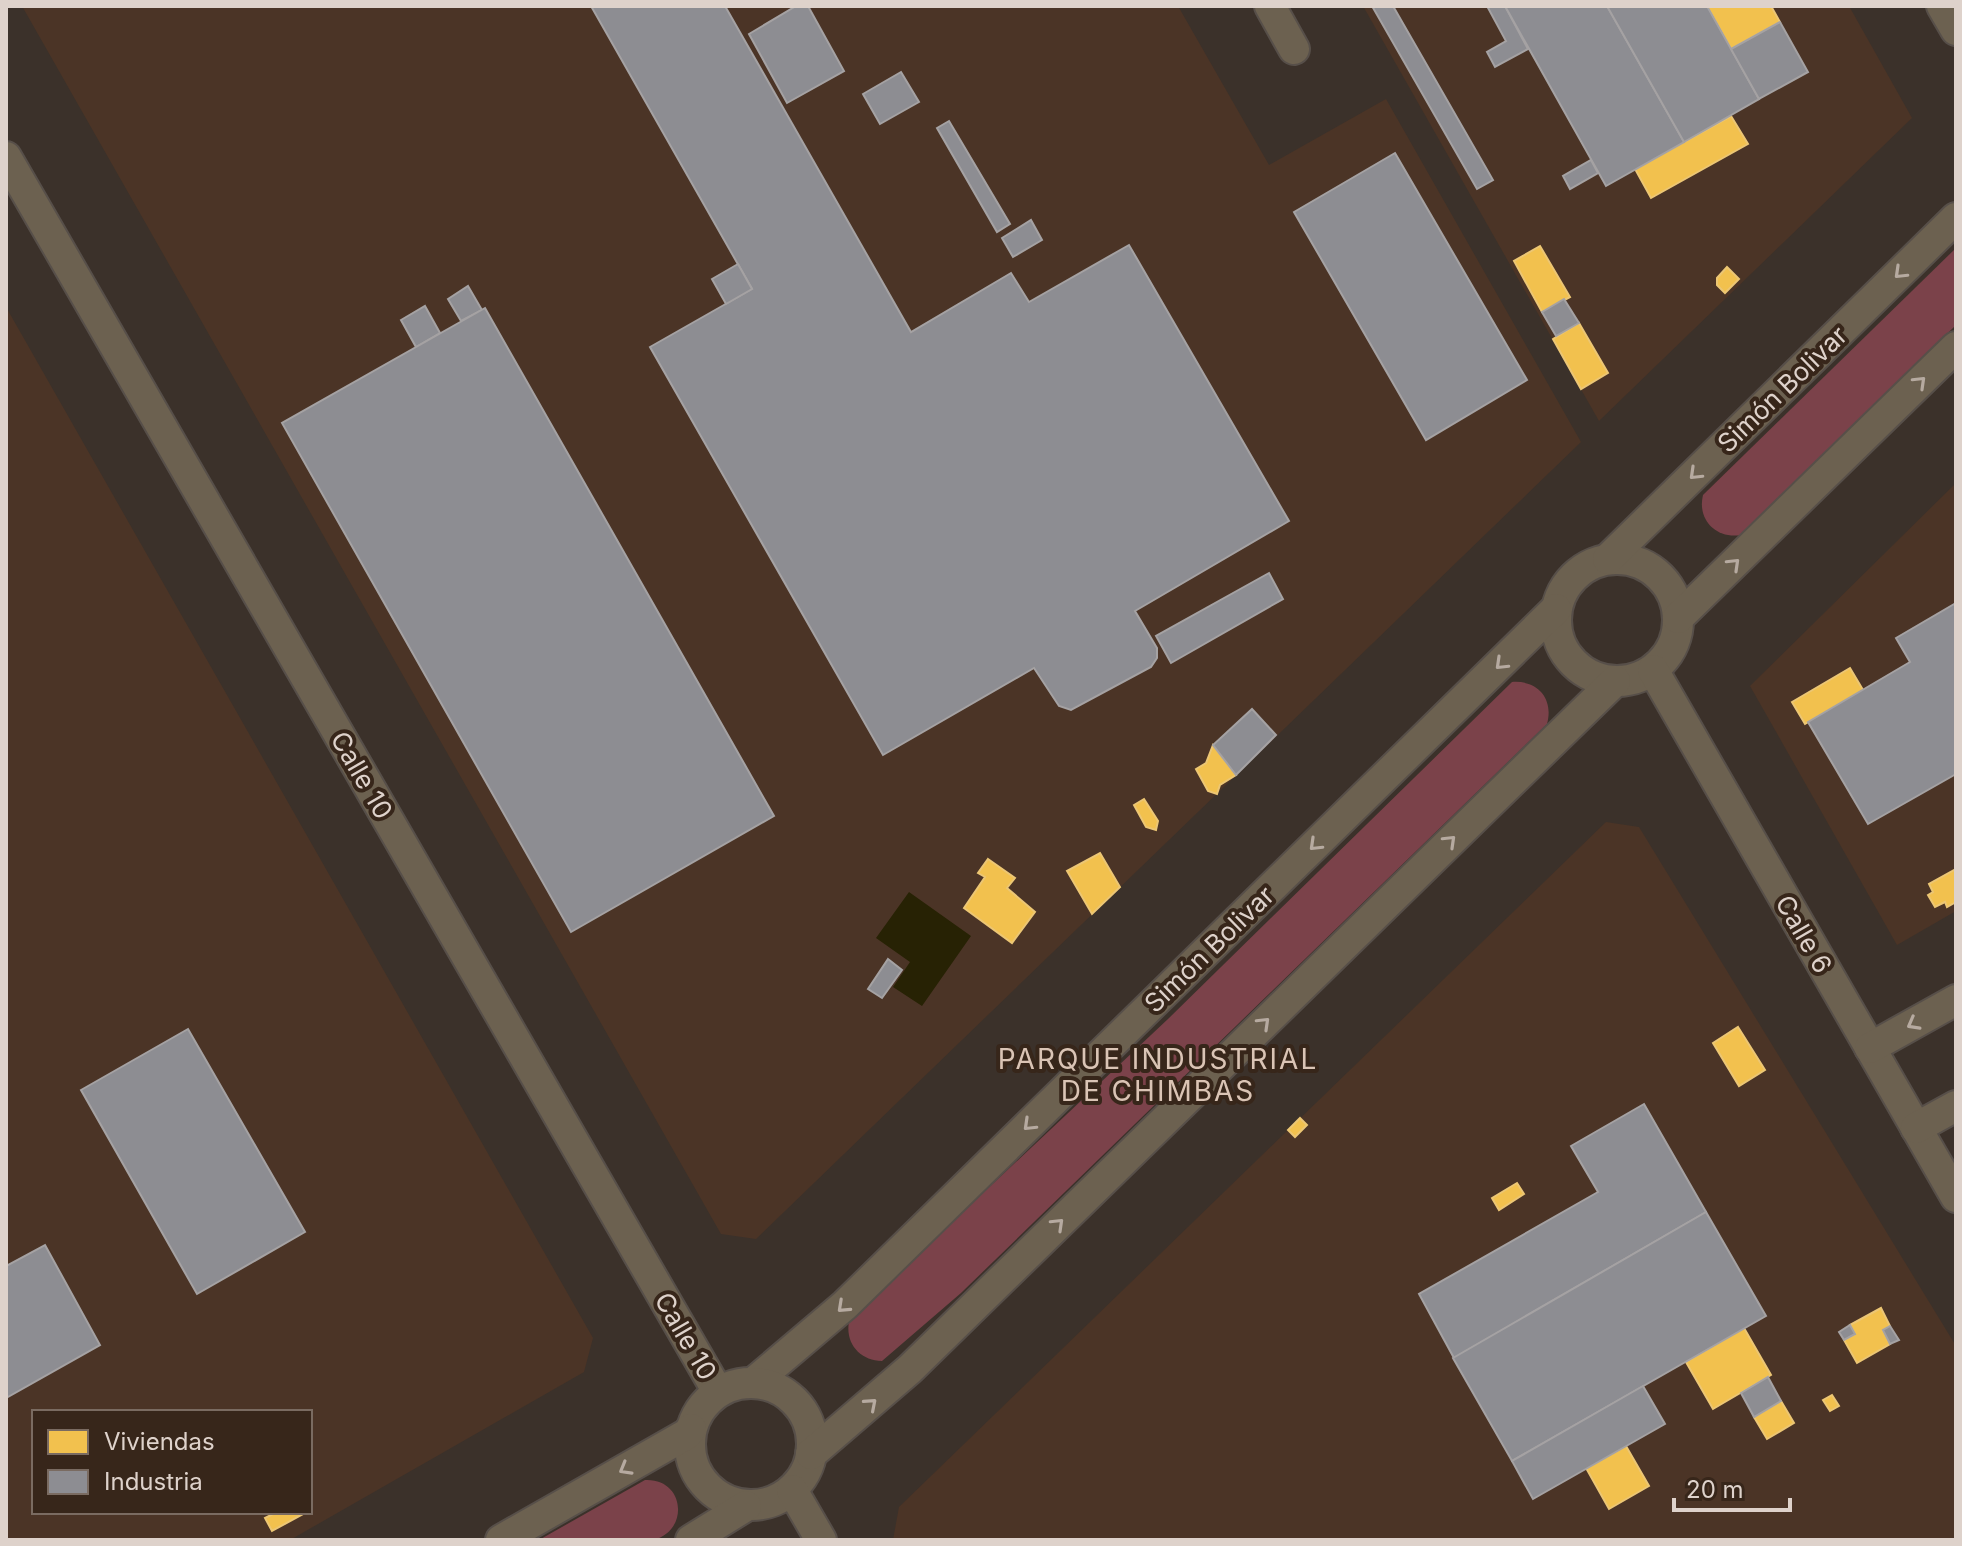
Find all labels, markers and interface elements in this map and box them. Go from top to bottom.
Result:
one-way arrow [1895,264,1909,278]
street label: Simón Bolivar [1711,319,1853,459]
one-way arrow [1911,377,1925,391]
one-way arrow [1690,465,1704,480]
one-way arrow [1725,559,1739,573]
one-way arrow [1496,654,1510,669]
street label: Calle 10 [325,726,399,824]
one-way arrow [1310,836,1324,851]
one-way arrow [1441,836,1455,850]
street label: Simón Bolivar [1138,879,1280,1019]
street label: Calle 6 [1769,890,1839,978]
one-way arrow [1907,1014,1922,1030]
one-way arrow [1255,1018,1269,1032]
district label: PARQUE INDUSTRIAL DE CHIMBAS [998,1042,1318,1108]
one-way arrow [1024,1116,1038,1130]
one-way arrow [1049,1219,1063,1233]
street label: Calle 10 [649,1287,723,1385]
one-way arrow [837,1297,852,1311]
one-way arrow [862,1400,877,1414]
legend [32,1410,312,1514]
text: Viviendas [104,1427,215,1456]
one-way arrow [619,1459,633,1475]
scale bar [1674,1462,1790,1512]
text: Industria [104,1467,203,1496]
text: 20 m [1686,1475,1744,1504]

